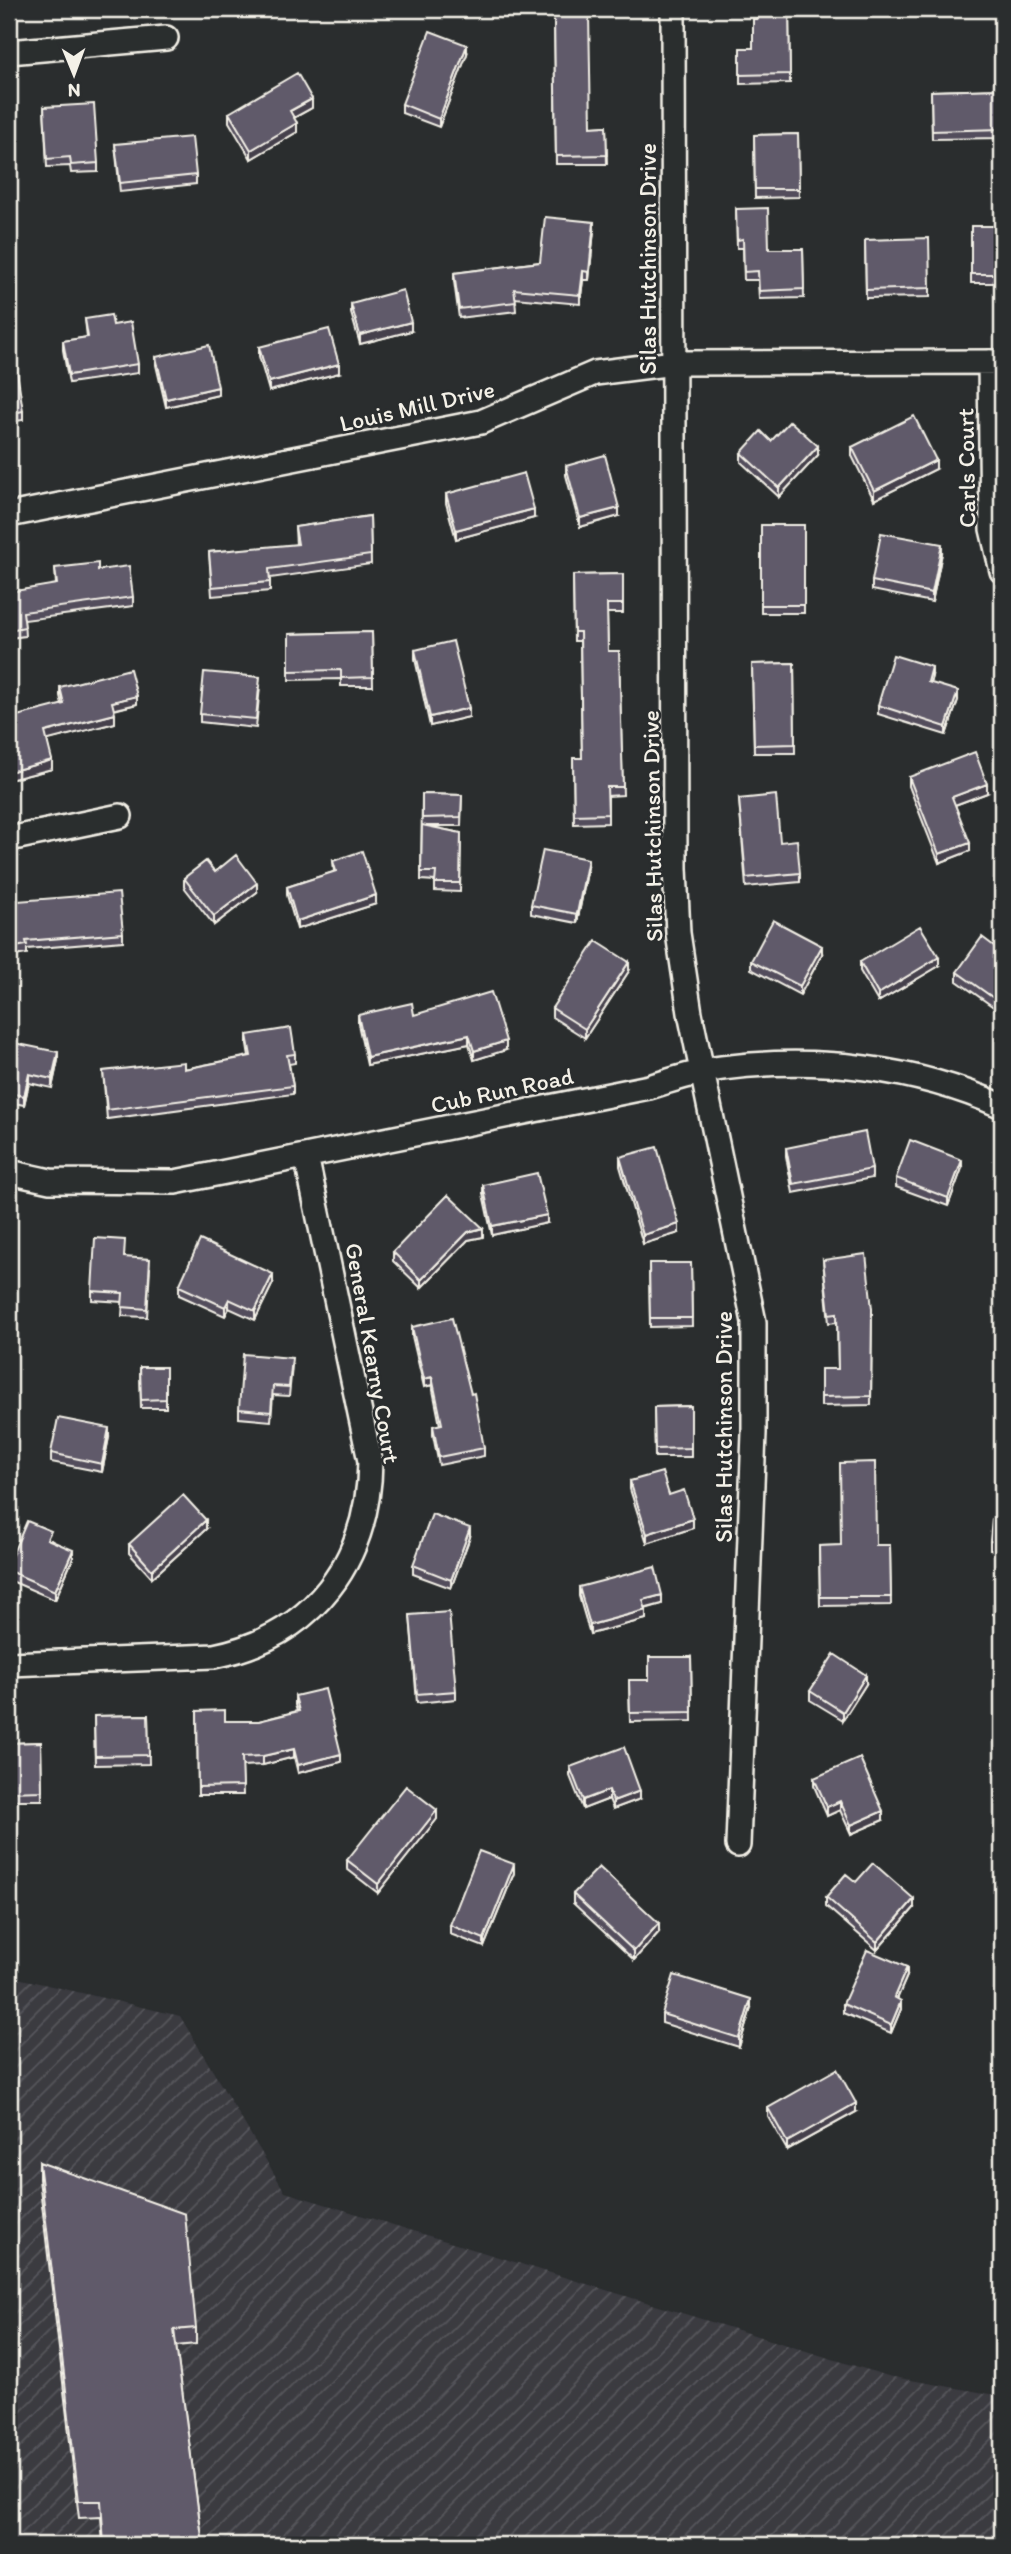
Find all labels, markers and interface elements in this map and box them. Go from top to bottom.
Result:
north arrow [38,38,108,108]
text: N [68,79,81,102]
street label: Silas Hutchinson Drive [633,143,662,375]
street label: Louis Mill Drive [337,374,497,438]
street label: Carls Court [950,408,982,528]
street label: Silas Hutchinson Drive [635,710,669,942]
street label: Cub Run Road [428,1061,576,1119]
street label: General Kearny Court [339,1240,407,1466]
street label: Silas Hutchinson Drive [709,1311,738,1543]

